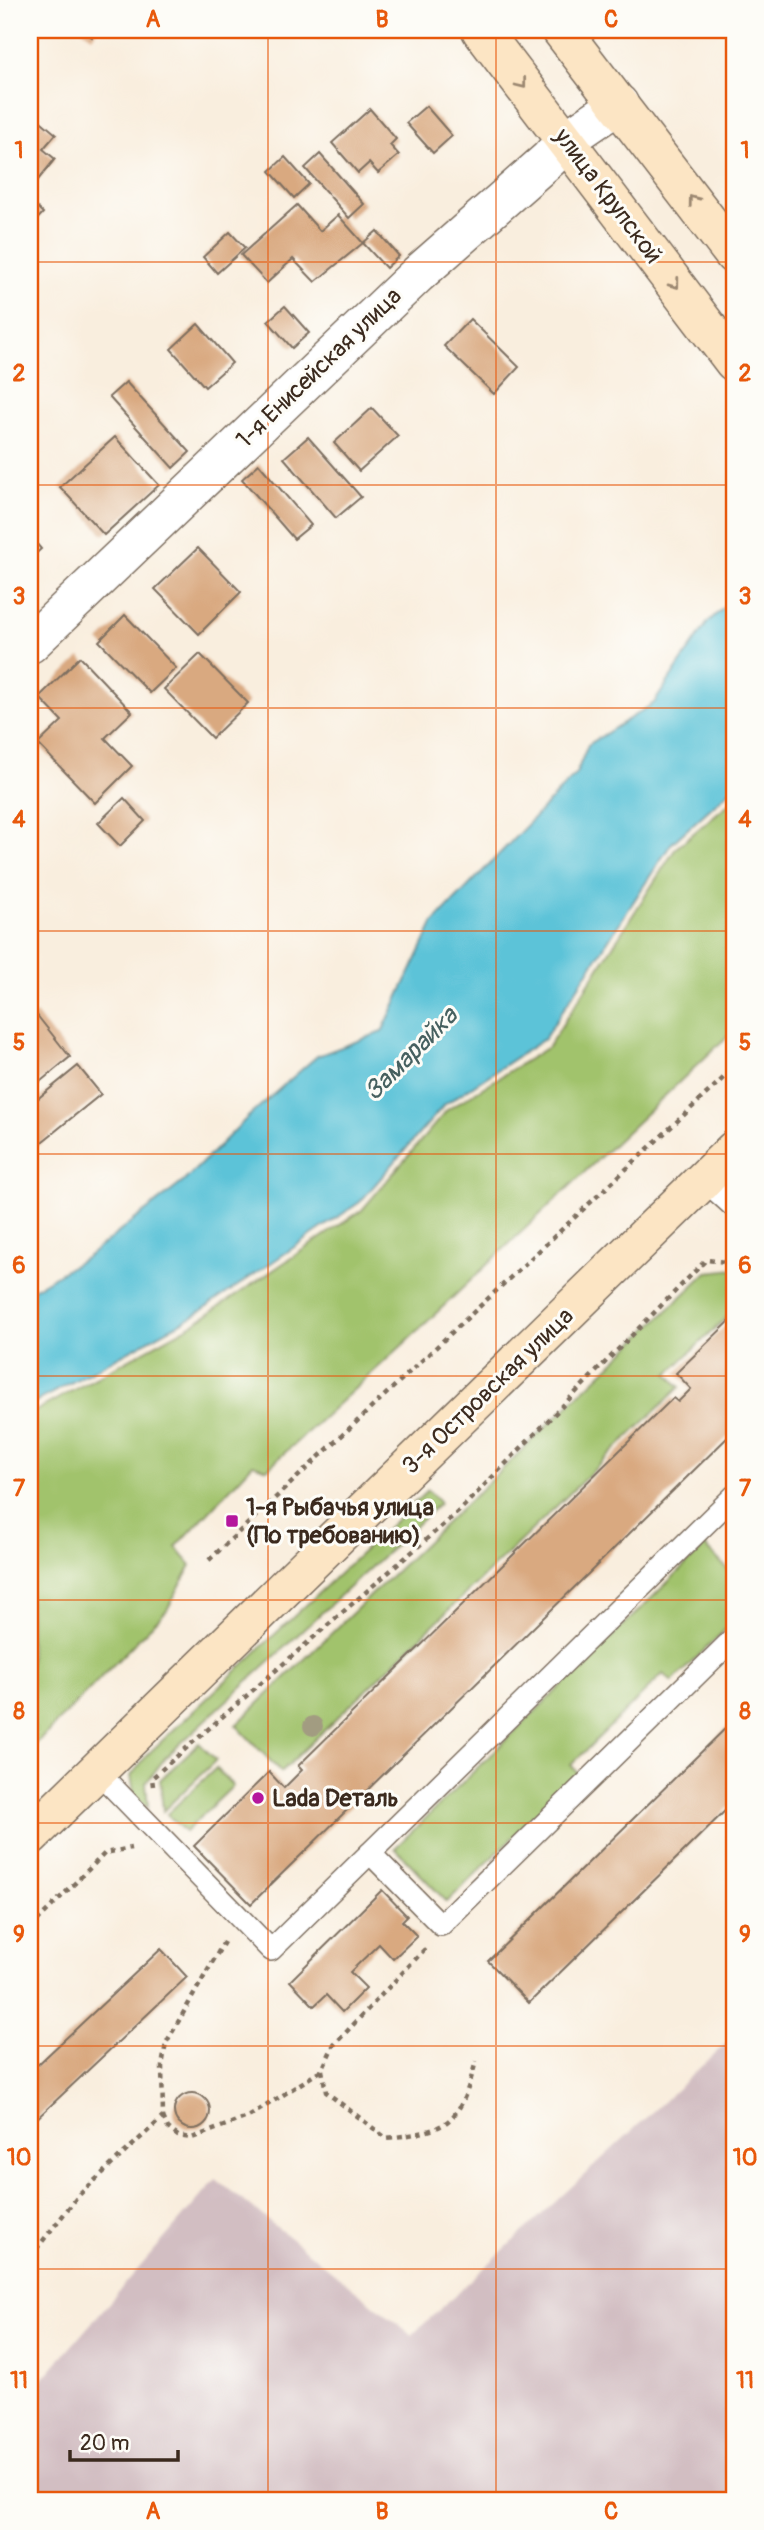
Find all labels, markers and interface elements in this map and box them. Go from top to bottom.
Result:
text: A [146,5,161,34]
text: B [375,5,389,34]
text: C [604,5,618,34]
one-way arrow [514,76,527,88]
street label: улица Крупской [547,122,668,269]
text: 1 [15,136,24,165]
text: 1 [741,136,750,165]
one-way arrow [689,196,702,208]
one-way arrow [667,276,680,289]
street label: 1-я Енисейская улица [230,282,408,454]
text: 2 [13,359,26,388]
text: 2 [739,359,752,388]
text: 3 [13,582,25,611]
text: 3 [739,582,751,611]
text: 4 [12,805,26,834]
text: 4 [738,805,752,834]
water label: Замарайка [358,999,466,1107]
text: 5 [13,1028,25,1057]
text: 5 [739,1028,751,1057]
text: 6 [12,1251,26,1280]
text: 6 [738,1251,752,1280]
street label: 3-я Островская улица [396,1302,580,1480]
text: 7 [13,1474,26,1503]
text: 7 [739,1474,752,1503]
place label: 1-я Рыбачья улица (По требованию) [246,1493,434,1550]
marker: 1-я Рыбачья улица (По требованию) [224,1513,240,1529]
text: 8 [13,1697,25,1726]
text: 8 [739,1697,751,1726]
place label: Lada Dеталь [272,1784,399,1813]
marker: Lada Dеталь [250,1790,266,1806]
text: 9 [13,1920,25,1949]
text: 9 [739,1920,751,1949]
text: 10 [7,2143,31,2172]
text: 10 [733,2143,757,2172]
text: 11 [10,2366,28,2395]
text: 11 [736,2366,754,2395]
scale bar [70,2418,178,2462]
text: 20 m [80,2430,129,2457]
text: A [146,2497,161,2526]
text: B [375,2497,389,2526]
text: C [604,2497,618,2526]

